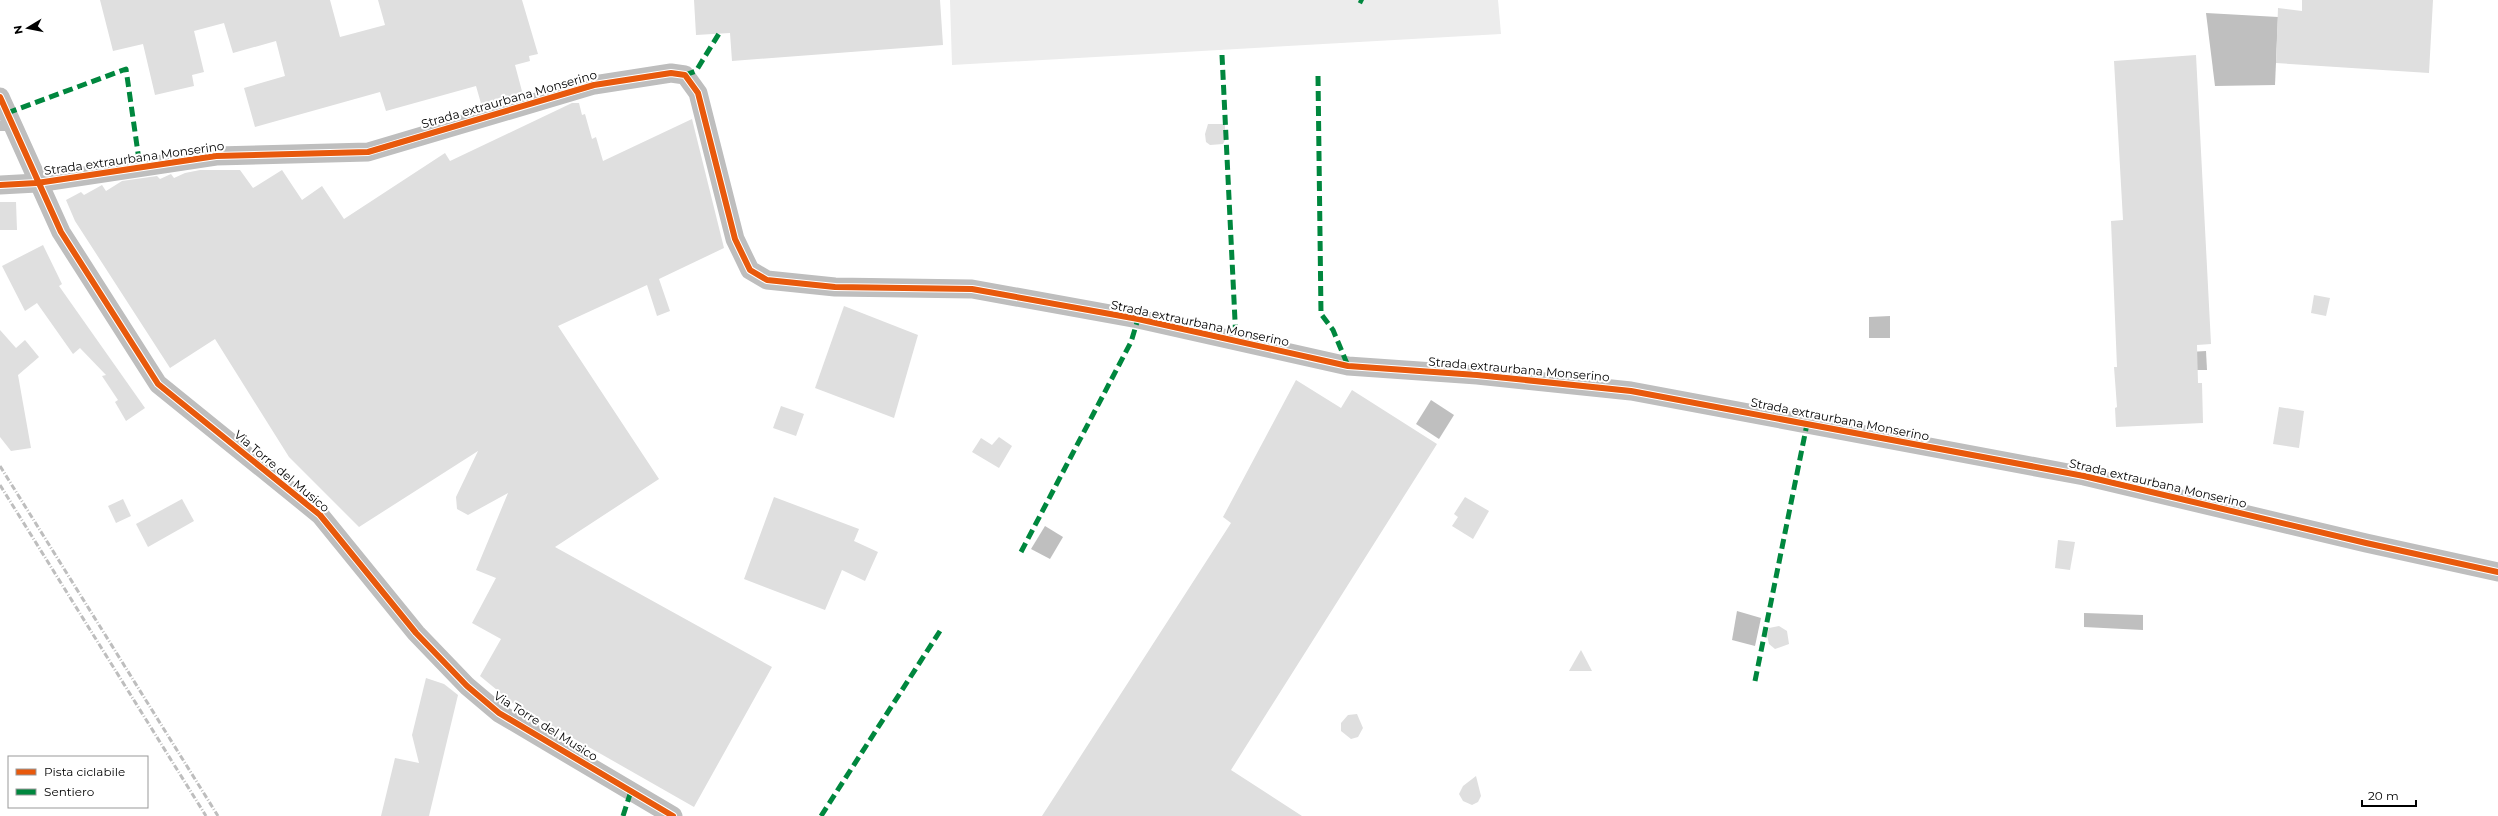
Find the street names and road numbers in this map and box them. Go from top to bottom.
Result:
street label: Strada extraurbana Monserino [420,67,598,131]
street label: Strada extraurbana Monserino [43,138,225,178]
street label: Strada extraurbana Monserino [1109,297,1291,349]
street label: Strada extraurbana Monserino [1428,354,1610,384]
street label: Strada extraurbana Monserino [1749,394,1931,444]
street label: Via Torre del Musico [231,427,333,515]
street label: Strada extraurbana Monserino [2068,455,2248,511]
street label: Via Torre del Musico [491,688,601,764]

